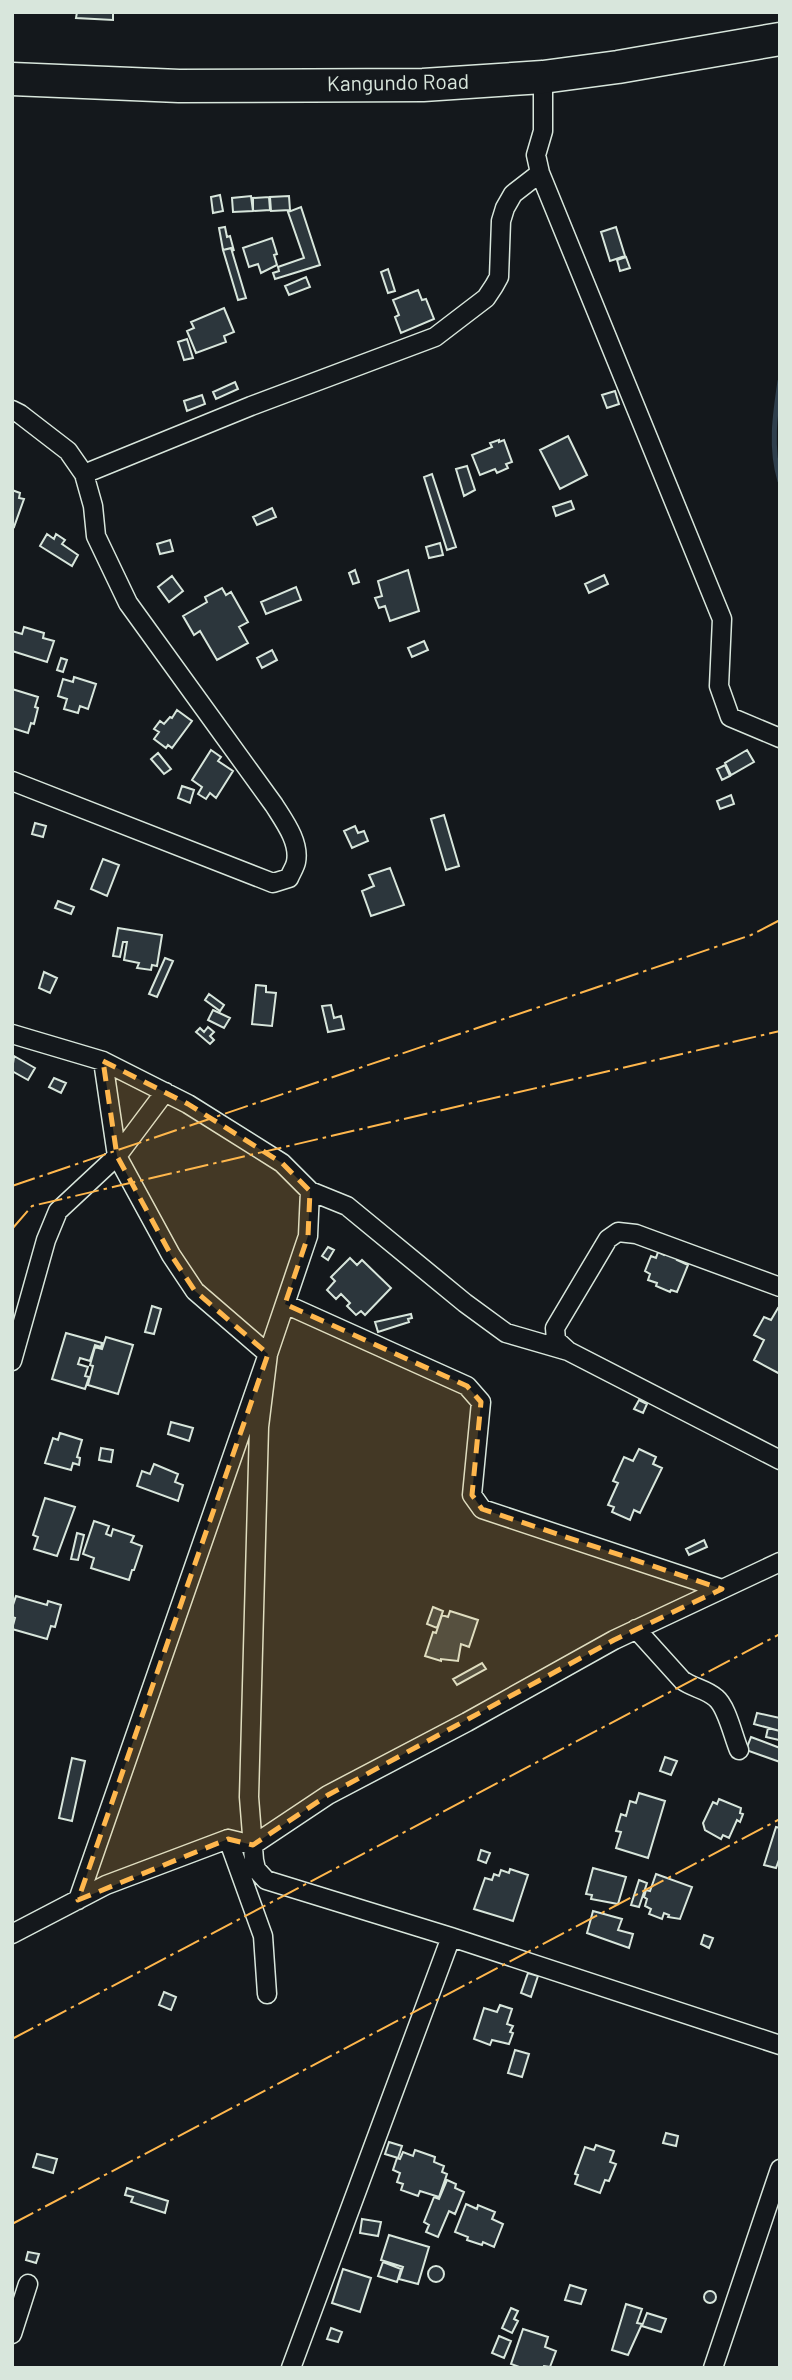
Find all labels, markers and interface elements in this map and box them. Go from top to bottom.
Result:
street label: Kangundo Road [327,68,469,95]

